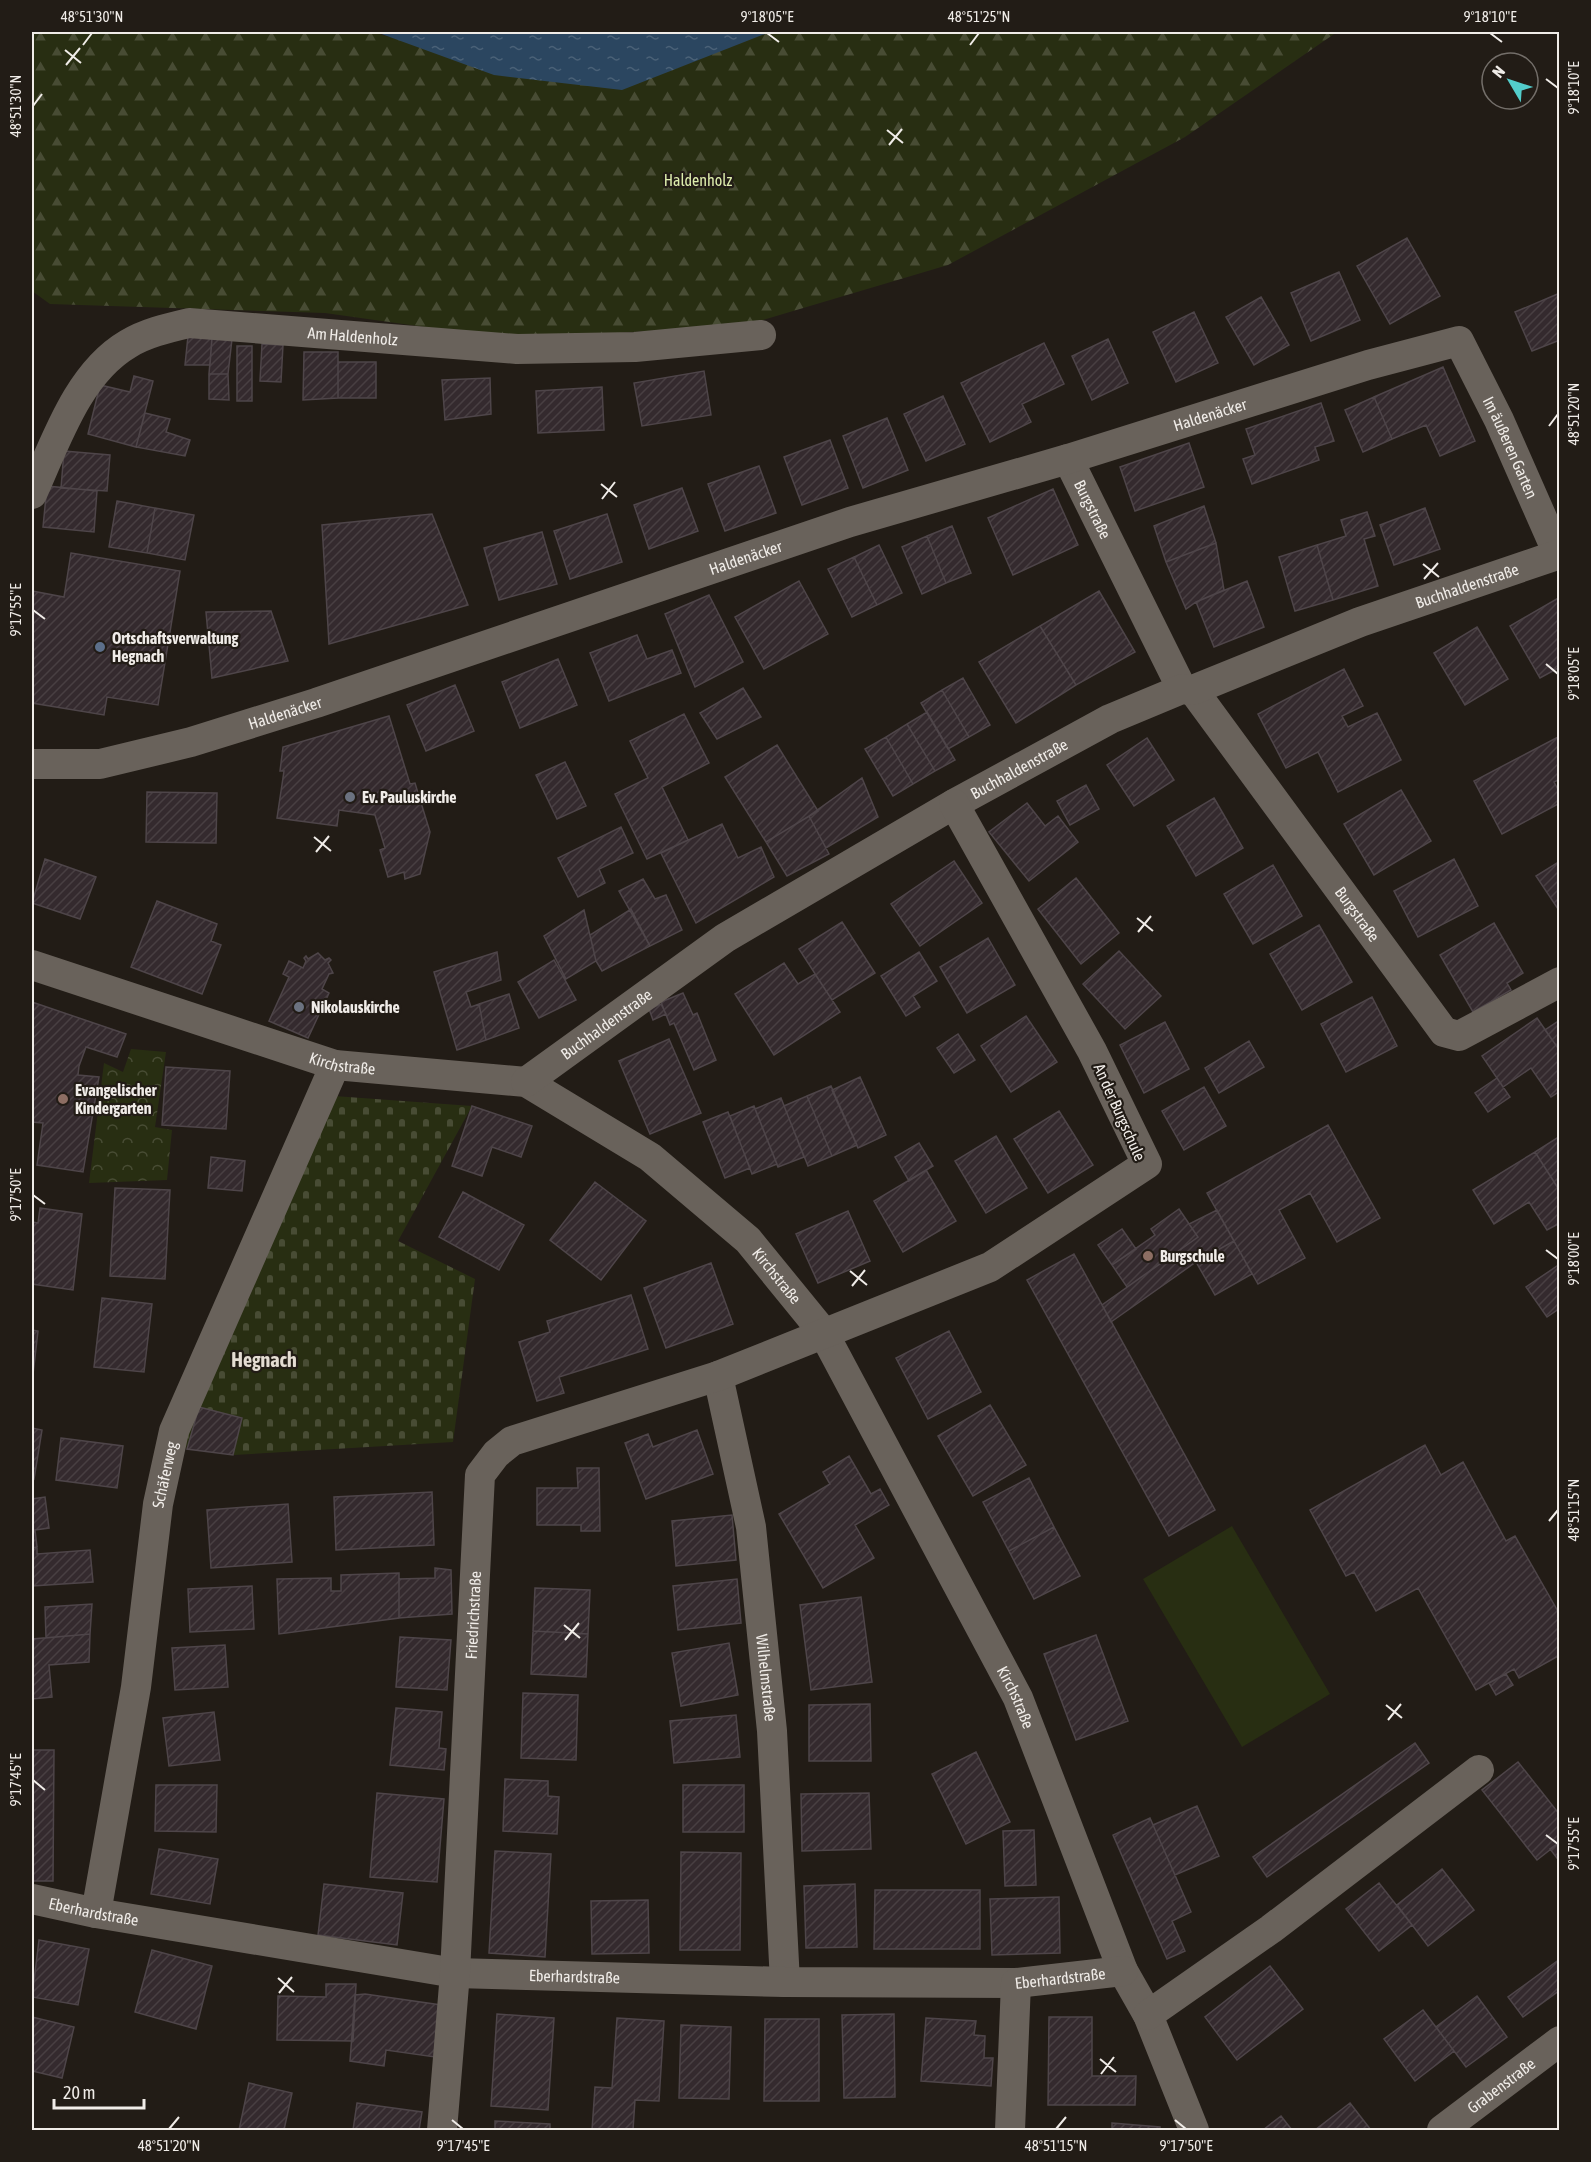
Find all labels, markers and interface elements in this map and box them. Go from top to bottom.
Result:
text: 48°51'30"N [61,8,123,25]
text: 9°18'05"E [740,8,794,25]
text: 48°51'25"N [948,8,1010,25]
text: 9°18'10"E [1463,8,1517,25]
north arrow [1480,51,1540,111]
text: 9°18'10"E [1565,61,1582,115]
text: N [1488,62,1508,81]
text: 48°51'30"N [7,75,24,137]
park label: Haldenholz [664,171,733,189]
street label: Am Haldenholz [307,323,399,349]
text: 48°51'20"N [1565,383,1582,445]
street label: Im äußeren Garten [1480,393,1541,501]
street label: Haldenäcker [1171,395,1249,434]
street label: Burgstraße [1071,477,1115,542]
street label: Haldenäcker [707,537,784,578]
street label: Buchhaldenstraße [1413,560,1521,612]
text: 9°17'55"E [7,583,24,637]
place label: Ortschaftsverwaltung Hegnach [112,629,239,665]
marker: Ortschaftsverwaltung Hegnach [93,640,107,654]
text: 9°18'05"E [1565,647,1582,701]
street label: Haldenäcker [246,693,324,733]
street label: Buchhaldenstraße [967,735,1071,802]
place label: Ev. Pauluskirche [362,788,457,806]
marker: Ev. Pauluskirche [343,790,357,804]
street label: Burgstraße [1331,883,1383,945]
street label: Buchhaldenstraße [557,985,655,1063]
place label: Nikolauskirche [311,998,400,1016]
marker: Nikolauskirche [292,1000,306,1014]
street label: Kirchstraße [307,1048,376,1078]
street label: An der Burgschule [1090,1061,1149,1164]
place label: Evangelischer Kindergarten [75,1081,157,1117]
marker: Evangelischer Kindergarten [56,1092,70,1106]
text: 9°17'50"E [7,1168,24,1222]
text: 9°18'00"E [1565,1232,1582,1286]
street label: Kirchstraße [749,1244,805,1307]
place label: Burgschule [1160,1247,1225,1265]
marker: Burgschule [1141,1249,1155,1263]
district label: Hegnach [231,1348,297,1371]
street label: Schäferweg [149,1439,182,1509]
text: 48°51'15"N [1565,1479,1582,1541]
street label: Friedrichstraße [462,1570,484,1660]
street label: Wilhelmstraße [753,1633,780,1722]
street label: Kirchstraße [994,1663,1038,1731]
text: 9°17'45"E [7,1753,24,1807]
text: 9°17'55"E [1565,1817,1582,1871]
street label: Eberhardstraße [47,1894,140,1929]
street label: Eberhardstraße [1014,1964,1106,1992]
street label: Eberhardstraße [529,1966,620,1986]
street label: Grabenstraße [1464,2054,1538,2117]
scale bar [54,2072,144,2110]
text: 20 m [63,2082,95,2103]
text: 48°51'20"N [138,2137,200,2154]
text: 9°17'45"E [436,2137,490,2154]
text: 48°51'15"N [1025,2137,1087,2154]
text: 9°17'50"E [1159,2137,1213,2154]

